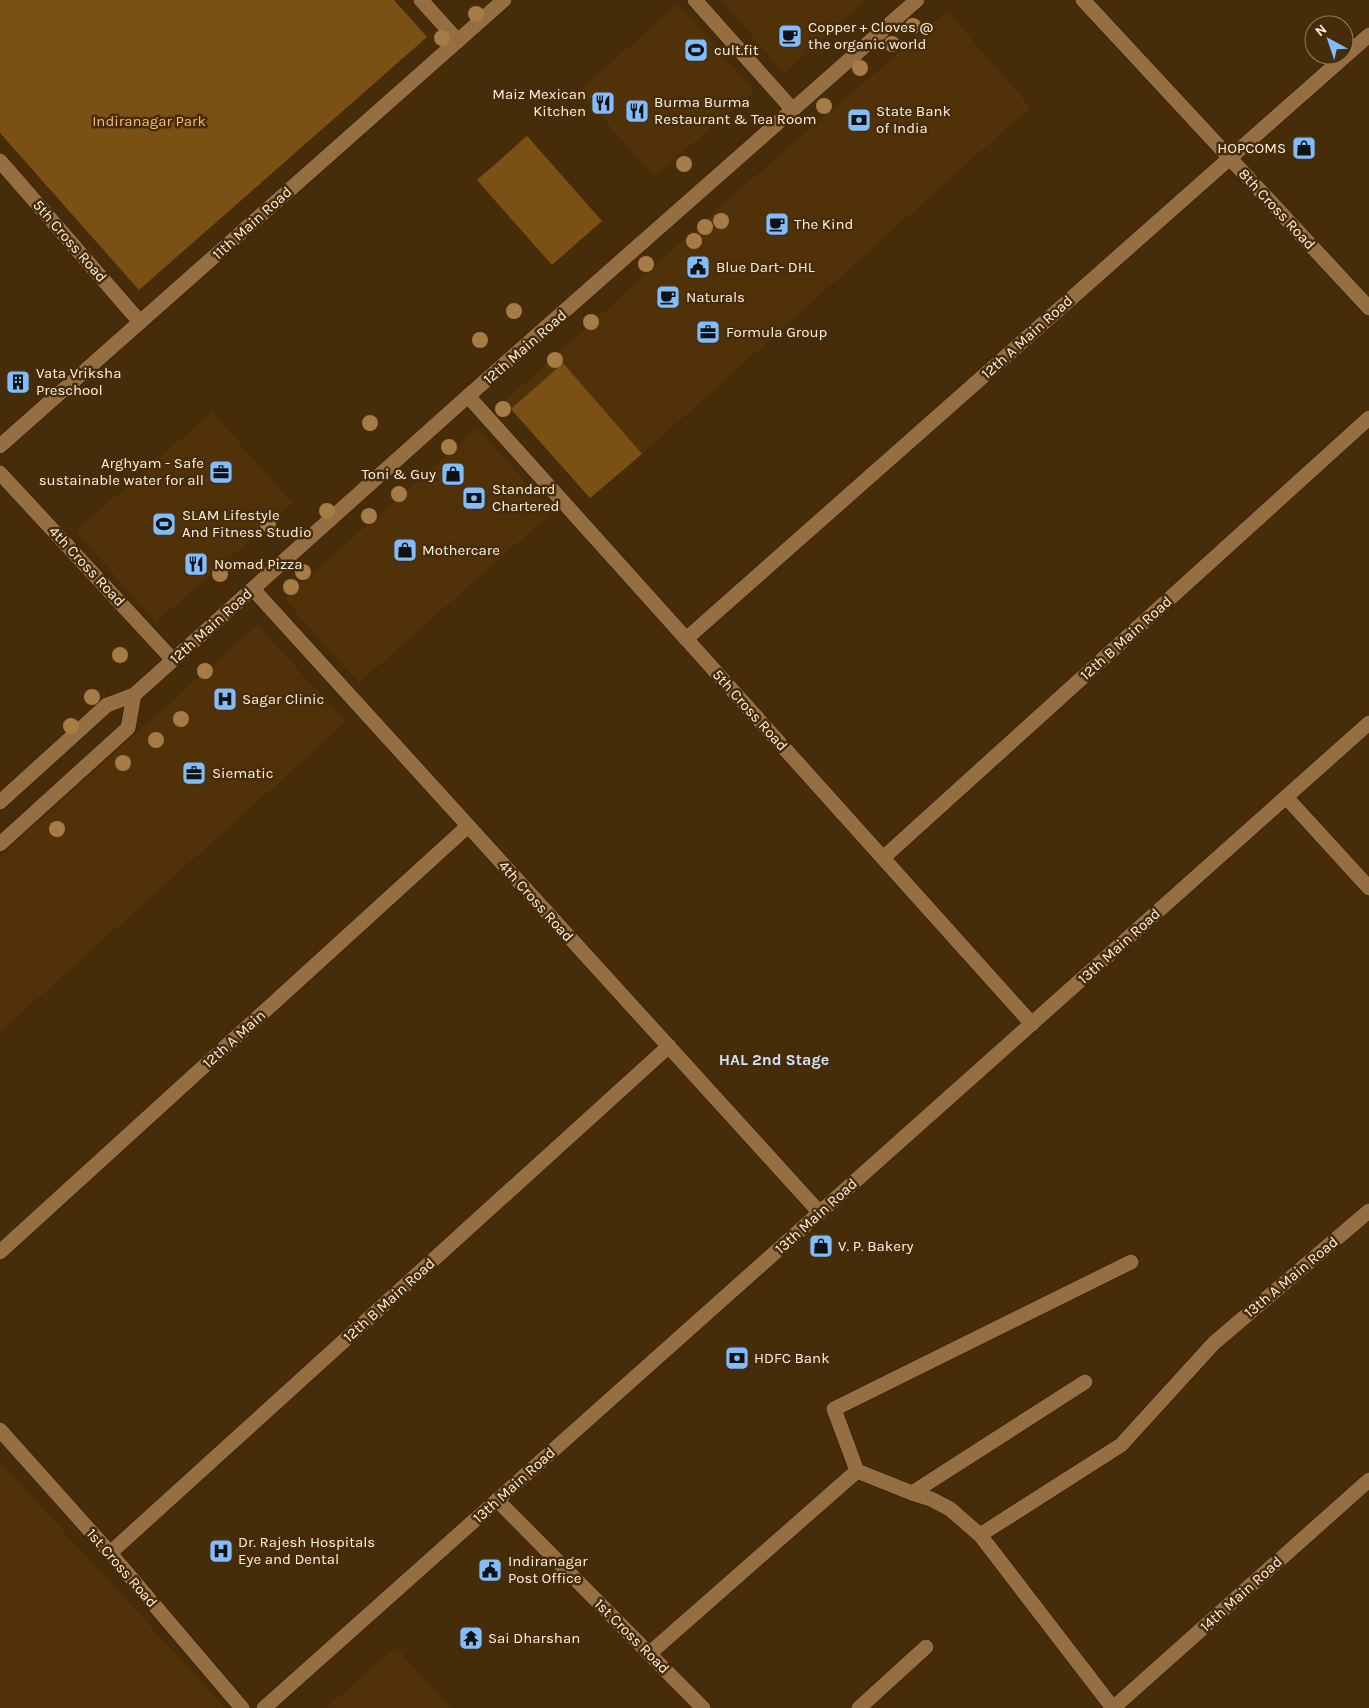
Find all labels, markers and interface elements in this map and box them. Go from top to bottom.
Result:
north arrow [1304,15,1354,65]
place label: Copper + Cloves @ the organic world [808,18,933,53]
text: N [1312,21,1330,40]
cafe icon: Copper + Cloves @ the organic world [777,23,803,49]
sports icon: cult.fit [683,37,709,63]
place label: cult.fit [714,41,759,59]
place label: Maiz Mexican Kitchen [492,85,586,120]
restaurant icon: Maiz Mexican Kitchen [590,90,616,116]
place label: Burma Burma Restaurant & Tea Room [654,93,817,128]
restaurant icon: Burma Burma Restaurant & Tea Room [624,98,650,124]
place label: State Bank of India [876,102,951,137]
bank icon: State Bank of India [846,107,872,133]
park label: Indiranagar Park [92,112,206,130]
shop icon: HOPCOMS [1291,135,1317,161]
place label: HOPCOMS [1217,139,1286,157]
street label: 8th Cross Road [1235,165,1319,253]
street label: 11th Main Road [209,183,295,263]
street label: 5th Cross Road [29,196,111,286]
cafe icon: The Kind [764,211,790,237]
place label: The Kind [794,215,853,233]
public building icon: Blue Dart- DHL [685,254,711,280]
place label: Blue Dart- DHL [716,258,815,276]
cafe icon: Naturals [655,284,681,310]
place label: Naturals [686,288,745,306]
street label: 12th A Main Road [978,291,1076,383]
street label: 12th Main Road [480,306,570,388]
office icon: Formula Group [695,319,721,345]
place label: Formula Group [726,323,827,341]
place label: Vata Vriksha Preschool [36,364,121,399]
building icon: Vata Vriksha Preschool [5,369,31,395]
place label: Arghyam - Safe sustainable water for all [39,454,204,489]
office icon: Arghyam - Safe sustainable water for all [208,459,234,485]
shop icon: Toni & Guy [440,461,466,487]
place label: Toni & Guy [361,465,436,483]
place label: Standard Chartered [492,480,559,515]
bank icon: Standard Chartered [461,485,487,511]
place label: SLAM Lifestyle And Fitness Studio [182,506,312,541]
sports icon: SLAM Lifestyle And Fitness Studio [151,511,177,537]
street label: 4th Cross Road [45,522,129,610]
shop icon: Mothercare [392,537,418,563]
place label: Mothercare [422,541,500,559]
restaurant icon: Nomad Pizza [183,551,209,577]
place label: Nomad Pizza [214,555,302,573]
street label: 12th Main Road [166,584,256,668]
street label: 12th B Main Road [1076,592,1176,684]
street label: 5th Cross Road [709,666,791,754]
hospital icon: Sagar Clinic [212,686,238,712]
place label: Sagar Clinic [242,690,324,708]
office icon: Siematic [181,760,207,786]
place label: Siematic [212,764,273,782]
street label: 4th Cross Road [495,857,577,945]
street label: 13th Main Road [1074,904,1164,988]
street label: 12th A Main [199,1006,269,1072]
district label: HAL 2nd Stage [719,1050,829,1069]
street label: 13th Main Road [771,1174,861,1258]
shop icon: V. P. Bakery [808,1233,834,1259]
street label: 13th A Main Road [1240,1233,1342,1321]
place label: V. P. Bakery [838,1237,913,1255]
street label: 12th B Main Road [339,1254,439,1346]
bank icon: HDFC Bank [724,1345,750,1371]
place label: HDFC Bank [754,1349,830,1367]
street label: 13th Main Road [469,1443,559,1527]
street label: 1st Cross Road [83,1525,161,1611]
place label: Dr. Rajesh Hospitals Eye and Dental [238,1533,375,1568]
hospital icon: Dr. Rajesh Hospitals Eye and Dental [208,1538,234,1564]
place label: Indiranagar Post Office [508,1552,588,1587]
street label: 14th Main Road [1196,1552,1286,1636]
public building icon: Indiranagar Post Office [477,1557,503,1583]
street label: 1st Cross Road [591,1595,673,1677]
temple icon: Sai Dharshan [458,1625,484,1651]
place label: Sai Dharshan [488,1629,580,1647]

